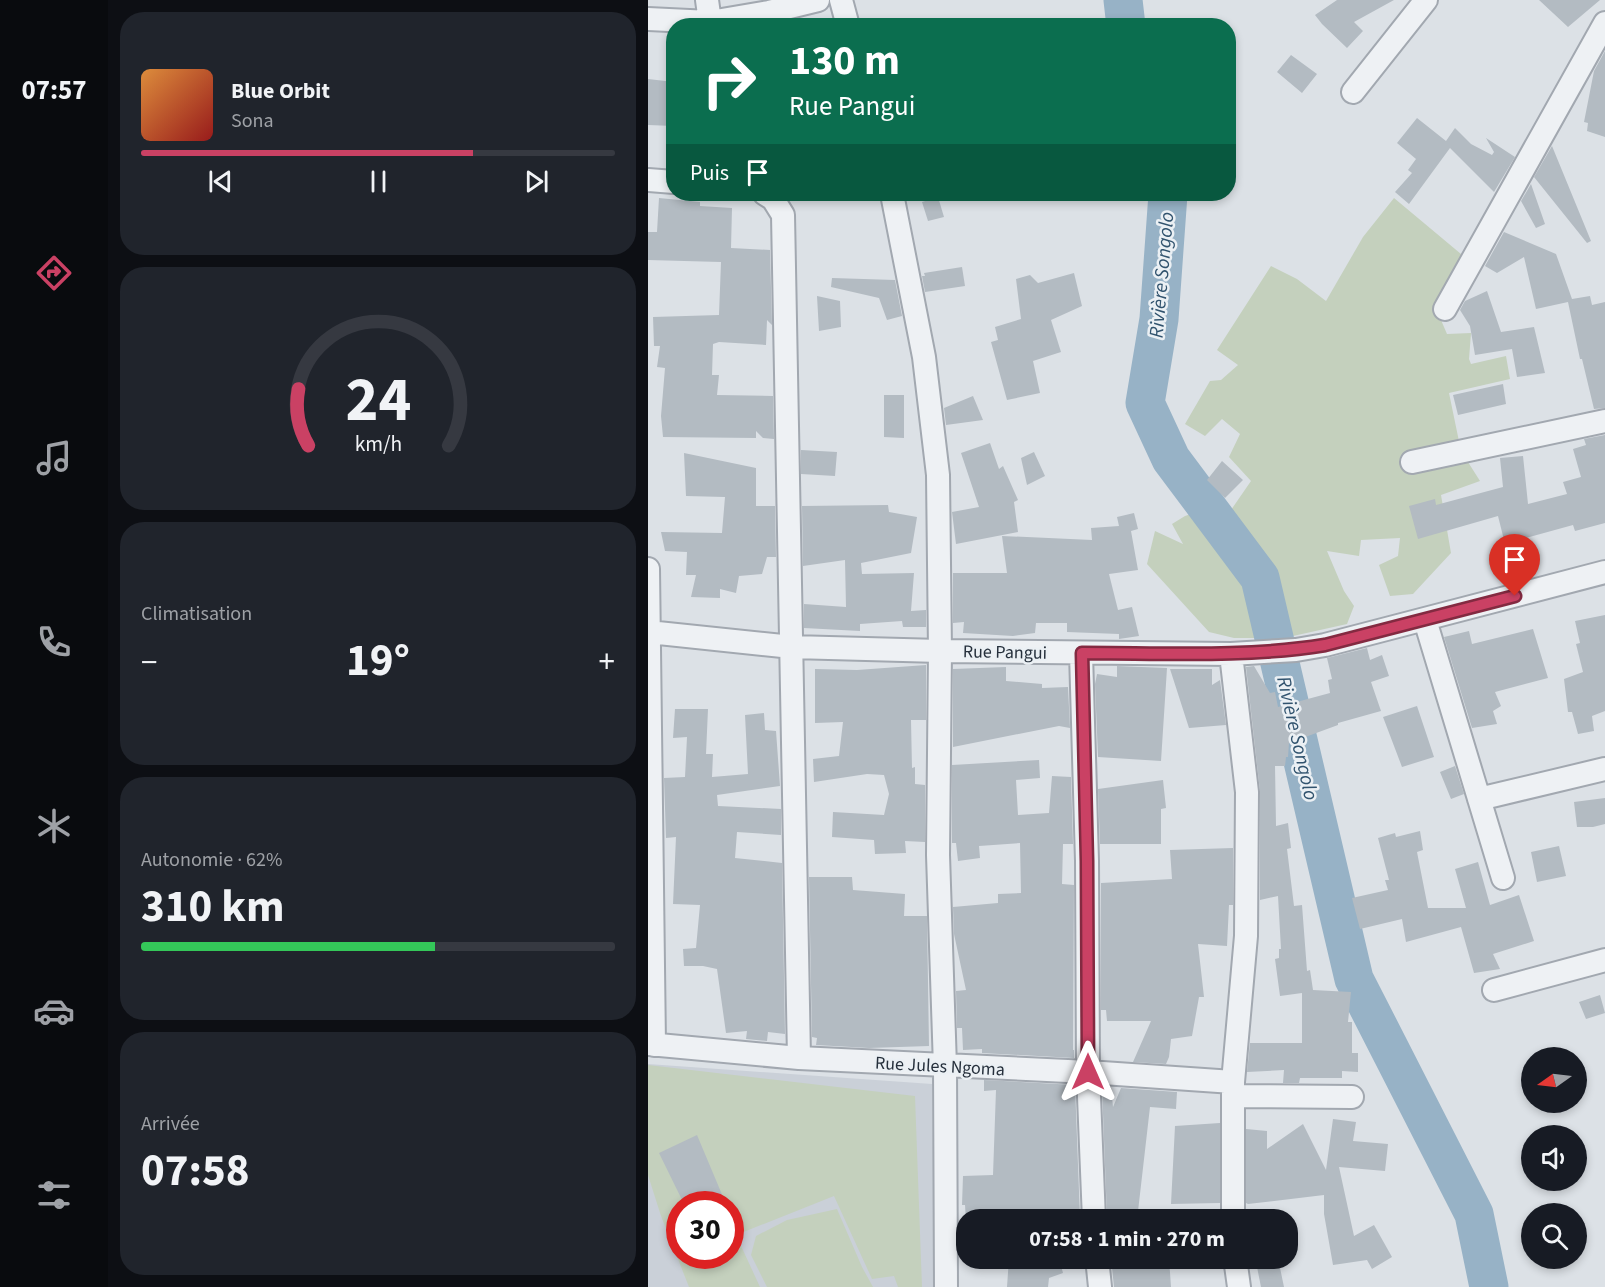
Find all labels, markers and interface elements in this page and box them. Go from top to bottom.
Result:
text: 130 m [789,31,900,91]
icon: right [690,42,768,120]
text: 07:57 [21,71,87,110]
text: Blue Orbit [231,75,330,107]
text: Rue Pangui [789,87,915,126]
text: Sona [231,107,274,135]
icon: arrive [741,156,774,189]
text: Puis [690,157,729,189]
icon: previous [204,165,237,198]
icon: pause [362,165,395,198]
icon: next [520,165,553,198]
water label: Rivière Songolo [1143,211,1181,339]
icon: directions [33,252,75,294]
text: 24 [345,356,411,445]
text: km/h [354,429,402,460]
icon: music [33,437,75,479]
pin [1489,534,1540,596]
icon: arrive [1498,543,1531,576]
text: Climatisation [141,600,252,628]
icon: phone [33,621,75,663]
text: 19° [346,629,410,693]
text: − [141,639,157,686]
text: + [599,639,615,686]
street label: Rue Pangui [963,639,1047,666]
water label: Rivière Songolo [1269,673,1325,803]
icon: climate [33,805,75,847]
text: Autonomie · 62% [141,846,282,874]
text: 310 km [141,875,285,939]
icon: car [33,990,75,1032]
position arrow [1056,1040,1120,1104]
north arrow [1521,1047,1587,1113]
map controls [1521,1047,1587,1269]
street label: Rue Jules Ngoma [874,1051,1005,1082]
text: Arrivée [141,1110,200,1138]
button: sound [1521,1125,1587,1191]
text: 07:58 [141,1139,250,1203]
icon: filters [33,1174,75,1216]
speed limit sign: 30 [666,1191,744,1269]
button: search [1521,1203,1587,1269]
text: 07:58 · 1 min · 270 m [1029,1223,1225,1255]

